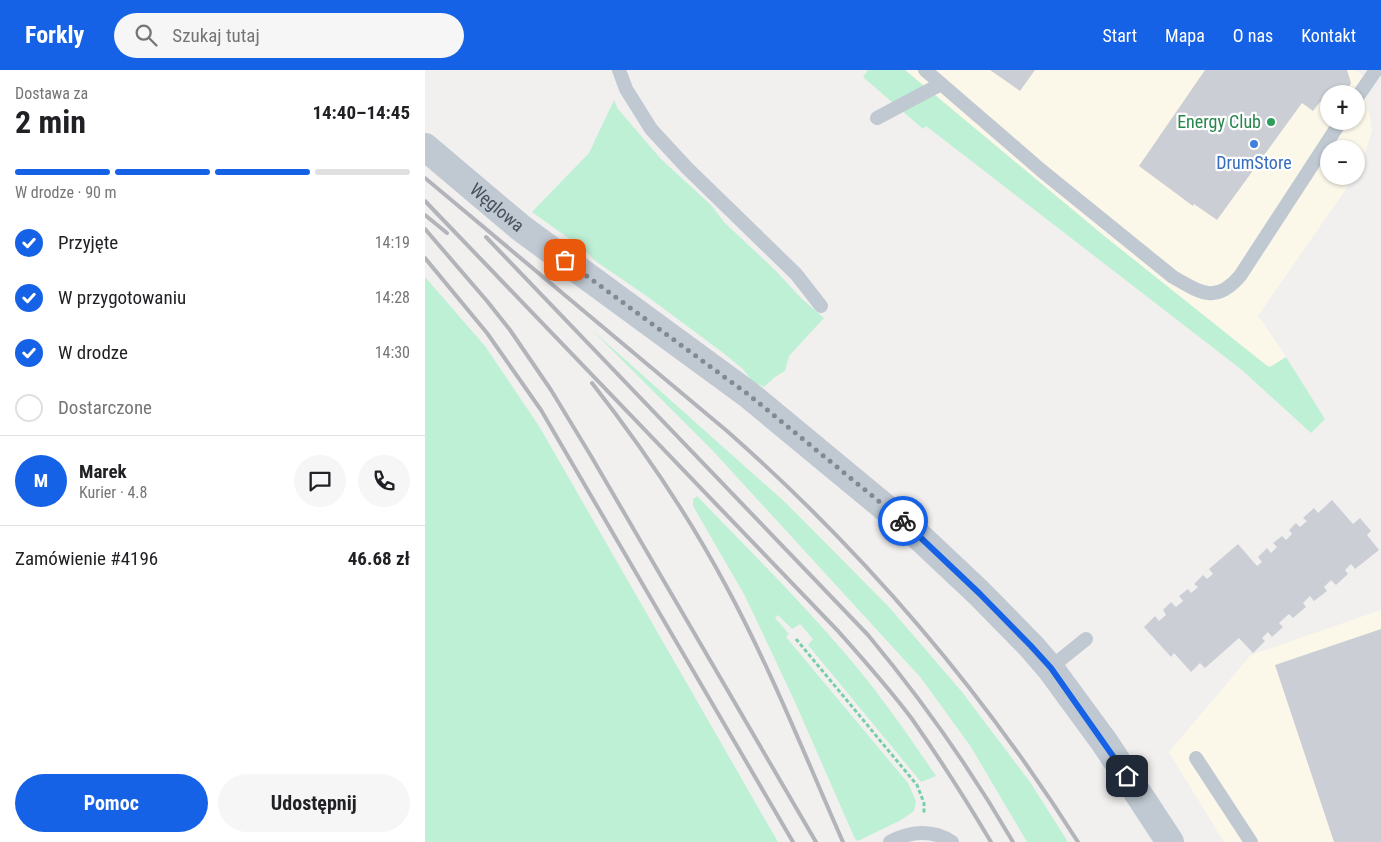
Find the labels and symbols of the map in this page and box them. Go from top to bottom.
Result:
place label: Energy Club [1177,111,1261,132]
marker: Energy Club [1265,116,1277,128]
marker: DrumStore [1248,138,1260,150]
place label: DrumStore [1216,152,1292,173]
street label: Węglowa [466,178,529,236]
pin [544,239,586,281]
courier [878,496,928,546]
pin [1106,755,1148,797]

